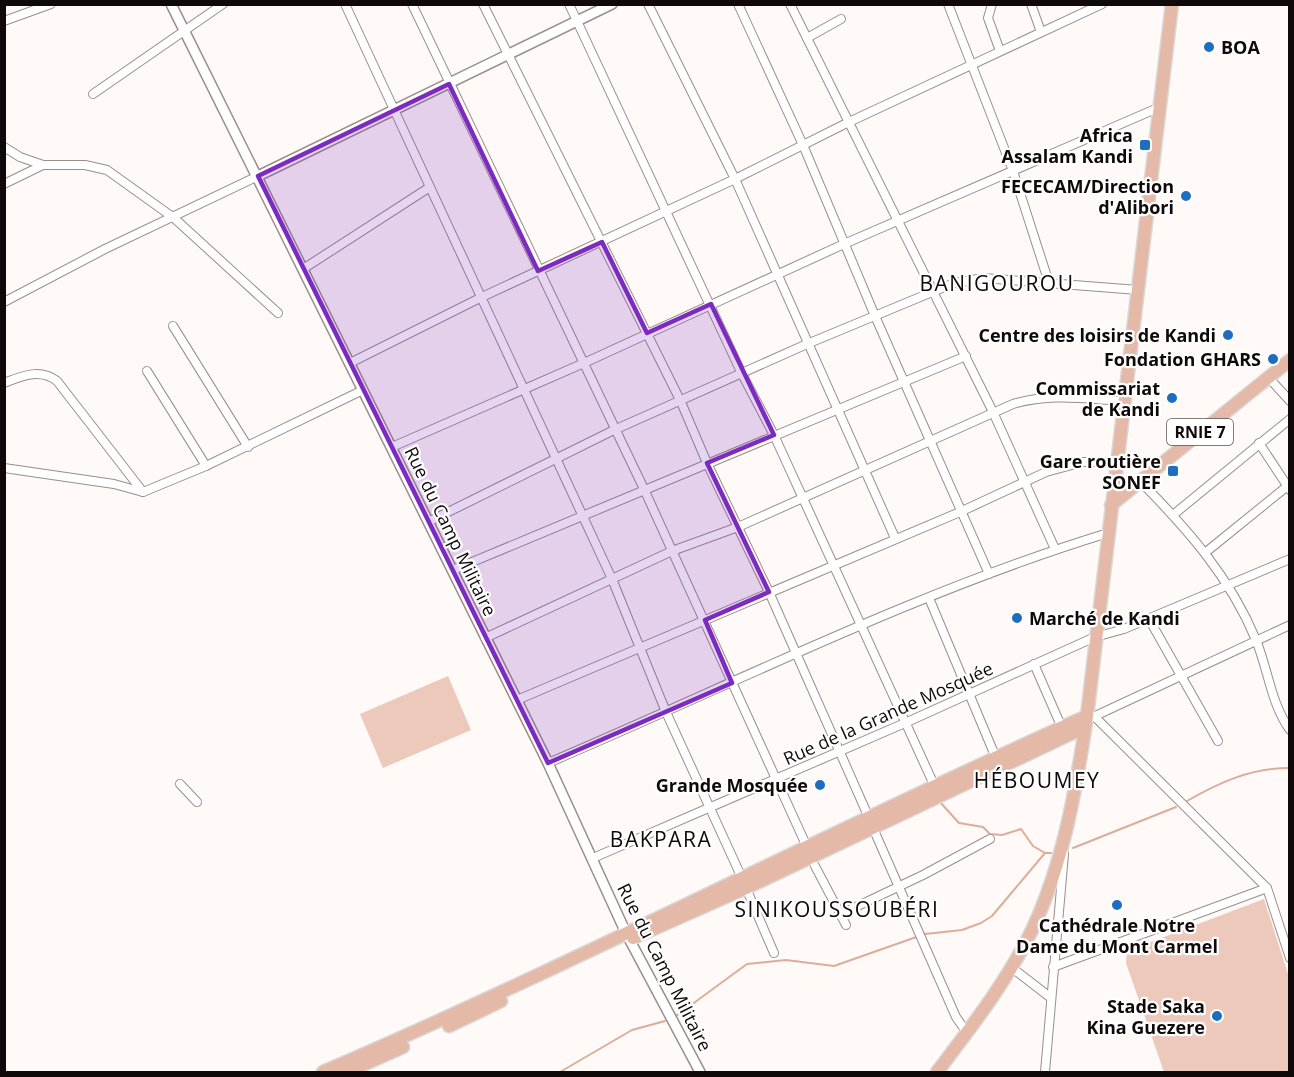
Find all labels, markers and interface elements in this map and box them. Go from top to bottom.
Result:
place label: BOA [1221,35,1260,59]
marker: BOA [1202,40,1216,54]
place label: Africa Assalam Kandi [1002,123,1133,168]
marker: Africa Assalam Kandi [1138,138,1152,152]
place label: FECECAM/Direction d'Alibori [1001,174,1174,219]
marker: FECECAM/Direction d'Alibori [1179,189,1193,203]
district label: BANIGOUROU [919,269,1075,297]
place label: Centre des loisirs de Kandi [979,323,1216,347]
marker: Centre des loisirs de Kandi [1221,328,1235,342]
place label: Fondation GHARS [1104,347,1261,371]
marker: Fondation GHARS [1266,352,1280,366]
place label: Commissariat de Kandi [1035,376,1160,421]
marker: Commissariat de Kandi [1165,391,1179,405]
road number: RNIE 7 [1167,419,1233,445]
street label: Rue du Camp Militaire [400,442,502,620]
place label: Gare routière SONEF [1040,449,1161,494]
marker: Gare routière SONEF [1166,464,1180,478]
place label: Marché de Kandi [1029,606,1180,630]
marker: Marché de Kandi [1010,611,1024,625]
street label: Rue de la Grande Mosquée [779,656,997,770]
district label: HÉBOUMEY [974,766,1100,794]
place label: Grande Mosquée [656,773,808,797]
marker: Grande Mosquée [813,778,827,792]
district label: BAKPARA [610,825,712,853]
street label: Rue du Camp Militaire [612,879,718,1055]
district label: SINIKOUSSOUBÉRI [735,895,939,923]
marker: Cathédrale Notre Dame du Mont Carmel [1110,898,1124,912]
place label: Cathédrale Notre Dame du Mont Carmel [1016,913,1218,958]
place label: Stade Saka Kina Guezere [1086,994,1205,1039]
marker: Stade Saka Kina Guezere [1210,1009,1224,1023]

